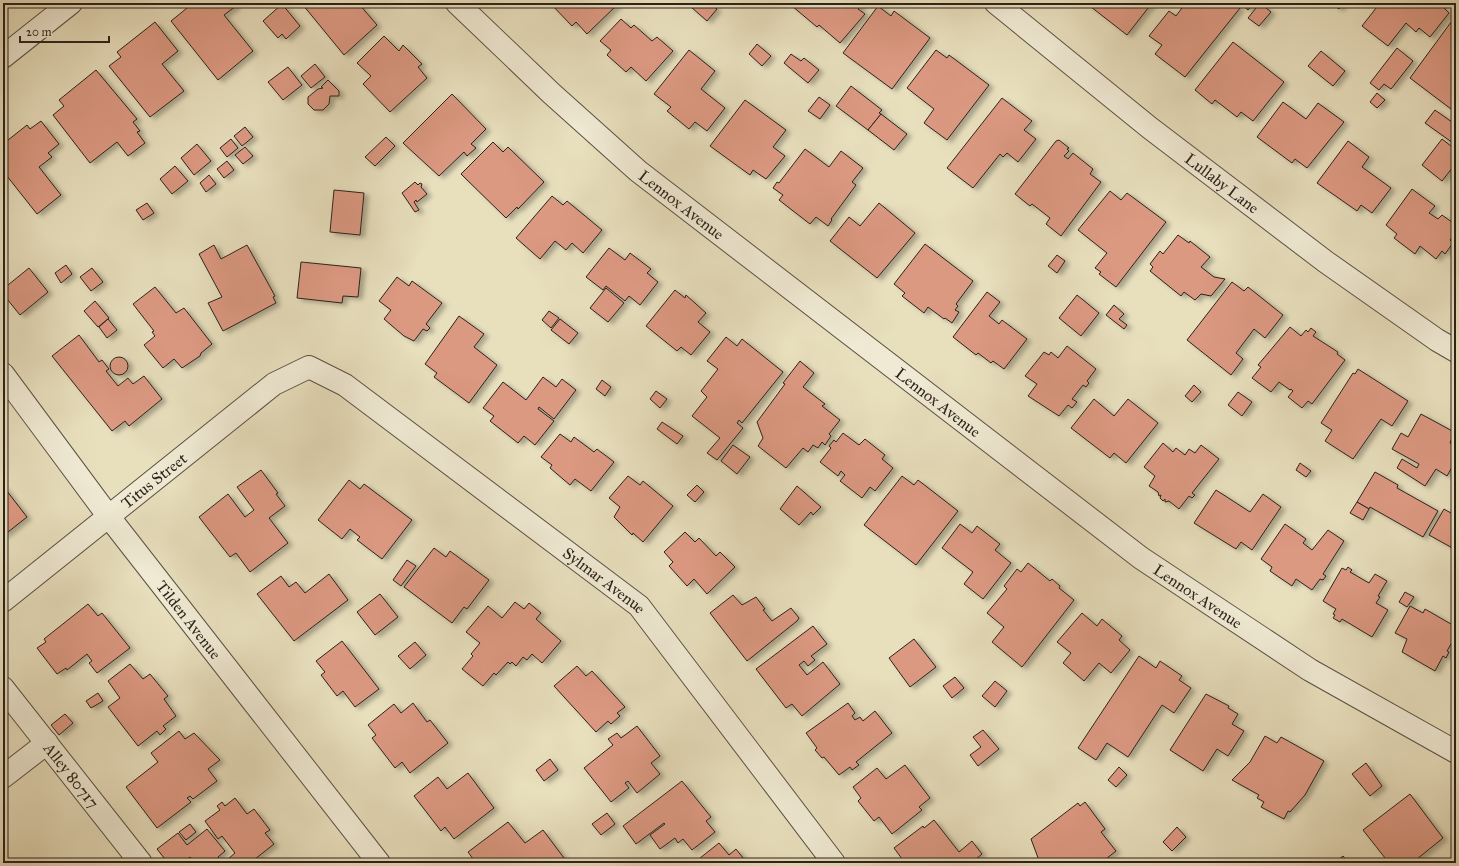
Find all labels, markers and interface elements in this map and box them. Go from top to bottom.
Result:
scale bar [20,18,109,44]
text: 20 m [26,25,52,39]
street label: Lullaby Lane [1181,149,1263,217]
street label: Lennox Avenue [635,166,728,244]
street label: Lennox Avenue [892,363,985,441]
street label: Titus Street [117,448,191,512]
street label: Sylmar Avenue [559,543,651,617]
street label: Lennox Avenue [1150,560,1246,632]
street label: Tilden Avenue [152,576,226,663]
street label: Alley 80717 [39,738,103,812]

